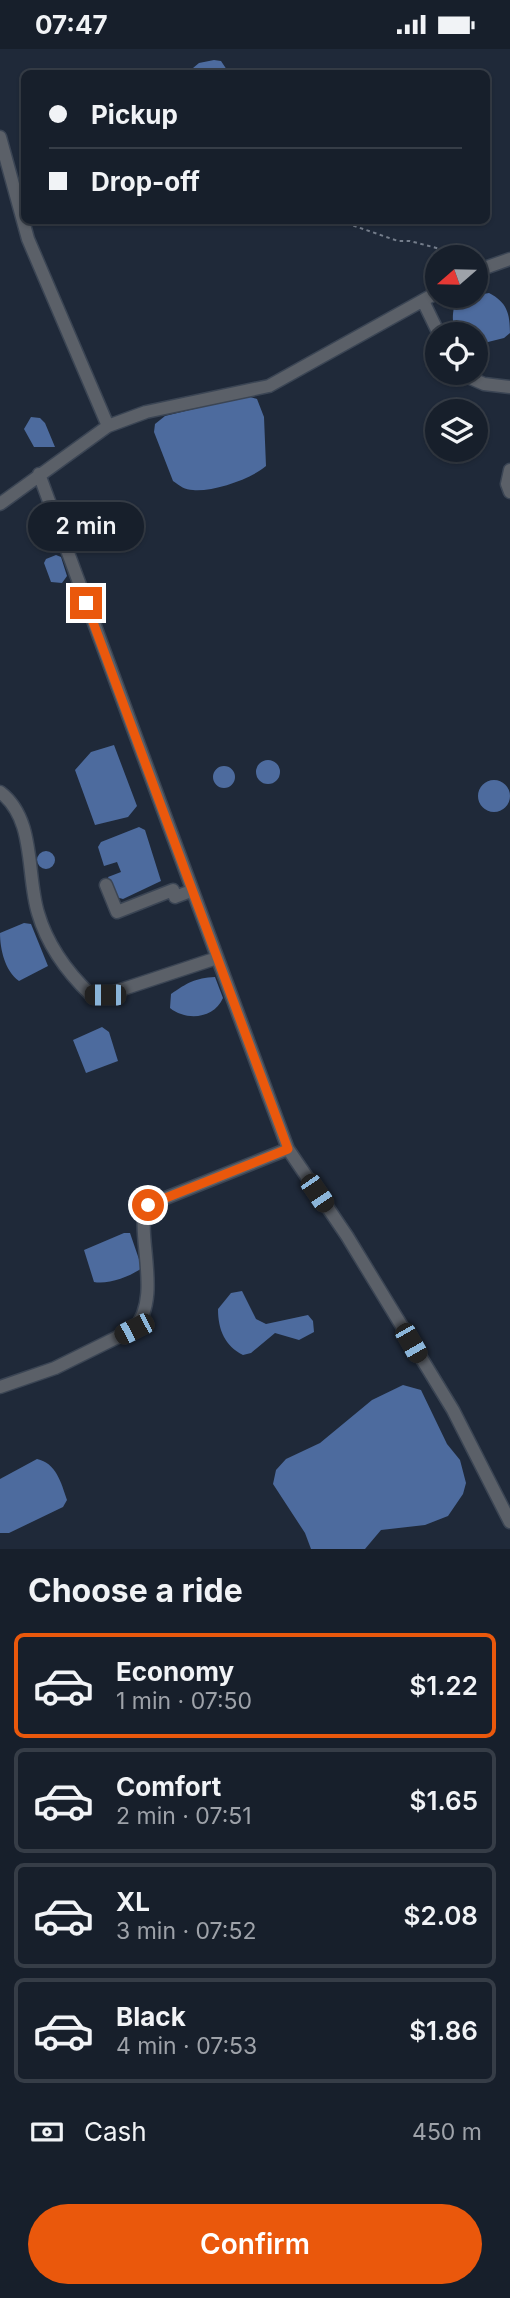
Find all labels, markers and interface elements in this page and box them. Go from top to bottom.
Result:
text: 07:47 [35,9,108,40]
text: Pickup [91,99,178,130]
text: Drop-off [91,166,200,197]
north arrow [425,245,488,308]
map controls [425,245,488,462]
button: locate [425,322,488,385]
button: layers [425,399,488,462]
callout: 2 min [28,501,144,551]
text: 2 min [56,512,116,540]
route end [70,587,102,619]
car [85,985,127,1006]
car [297,1170,338,1216]
route start [132,1189,164,1221]
car [111,1310,158,1348]
car [392,1320,431,1366]
text: Choose a ride [28,1571,243,1610]
icon: car [32,1654,95,1717]
text: Economy [116,1656,234,1687]
text: $1.22 [409,1670,478,1701]
text: 1 min · 07:50 [116,1687,252,1715]
icon: car [32,1769,95,1832]
text: Comfort [116,1771,221,1802]
text: $1.65 [410,1785,478,1816]
text: 2 min · 07:51 [116,1802,252,1830]
icon: car [32,1884,95,1947]
text: XL [116,1886,150,1917]
text: $2.08 [404,1900,478,1931]
text: 3 min · 07:52 [116,1917,256,1945]
icon: car [32,1999,95,2062]
text: Black [116,2001,186,2032]
text: $1.86 [409,2015,478,2046]
text: 4 min · 07:53 [116,2032,257,2060]
icon: cash [28,2113,66,2151]
text: Cash [84,2116,147,2147]
text: 450 m [412,2118,482,2146]
button: Confirm [28,2204,482,2284]

